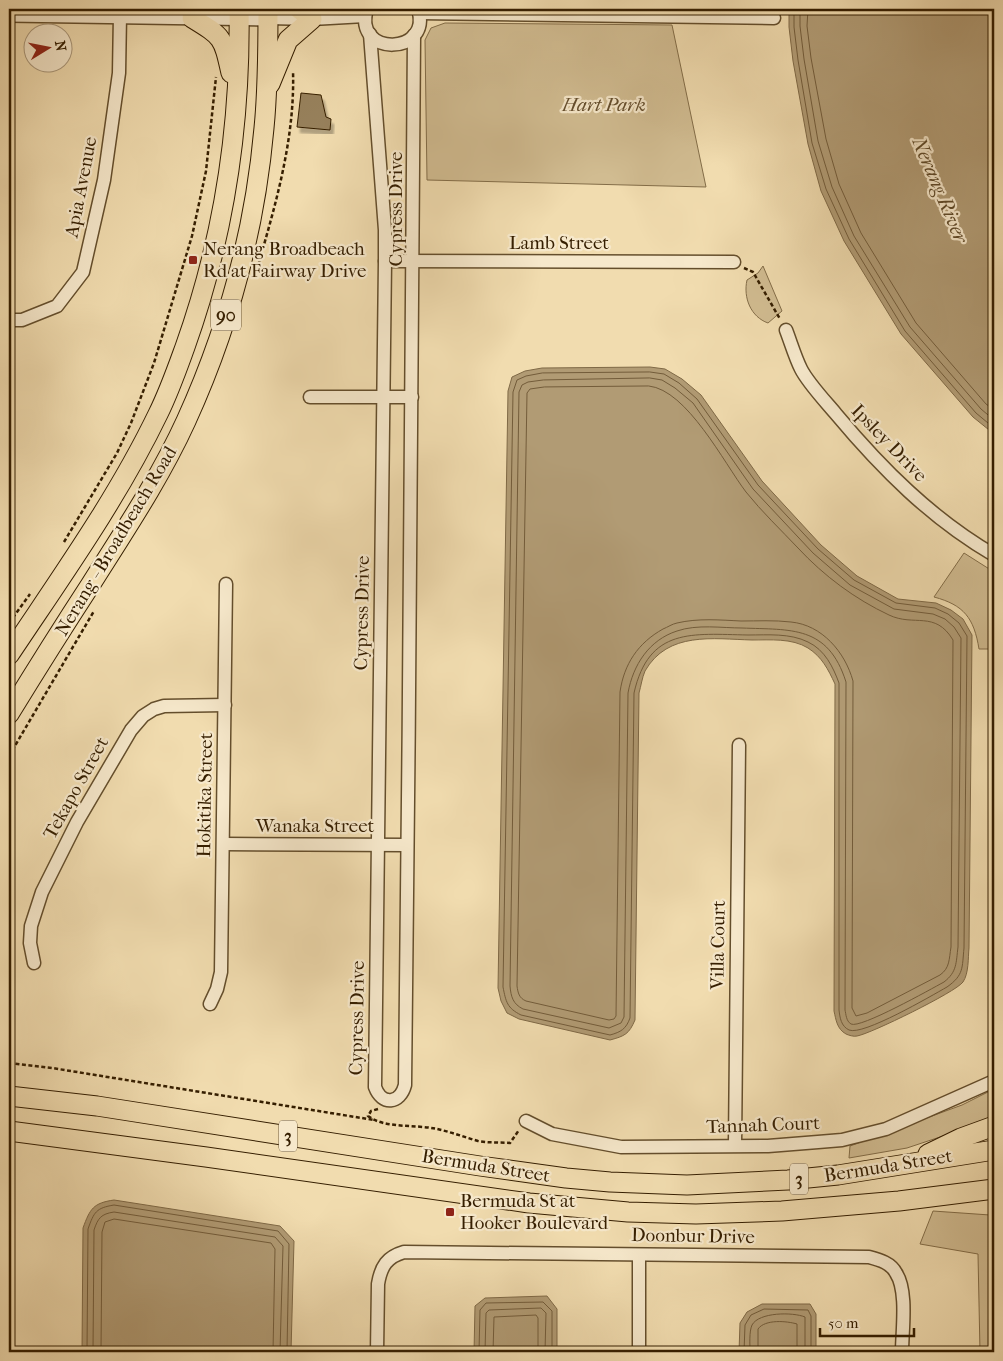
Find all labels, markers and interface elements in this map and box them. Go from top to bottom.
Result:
north arrow [22,22,72,72]
text: N [51,39,70,53]
park label: Hart Park [561,94,646,116]
water label: Nerang River [907,133,973,248]
street label: Apia Avenue [60,135,102,240]
street label: Cypress Drive [385,152,407,266]
street label: Lamb Street [509,232,609,254]
place label: Nerang Broadbeach Rd at Fairway Drive [203,238,366,282]
marker: Nerang Broadbeach Rd at Fairway Drive [187,254,199,266]
road number: 90 [211,300,241,330]
street label: Ipsley Drive [847,400,931,486]
street label: Nerang - Broadbeach Road [51,442,182,640]
street label: Cypress Drive [350,555,374,671]
street label: Hokitika Street [193,732,217,858]
street label: Tekapo Street [39,733,113,843]
street label: Wanaka Street [255,815,375,837]
street label: Villa Court [706,900,730,991]
street label: Cypress Drive [345,960,369,1076]
street label: Tannah Court [706,1112,820,1138]
road number: 3 [279,1120,297,1152]
street label: Bermuda Street [420,1145,552,1187]
street label: Bermuda Street [822,1145,954,1187]
road number: 3 [790,1164,808,1194]
place label: Bermuda St at Hooker Boulevard [460,1190,609,1234]
marker: Bermuda St at Hooker Boulevard [444,1206,456,1218]
street label: Doonbur Drive [631,1224,755,1248]
scale bar [820,1306,914,1338]
text: 50 m [828,1314,859,1332]

